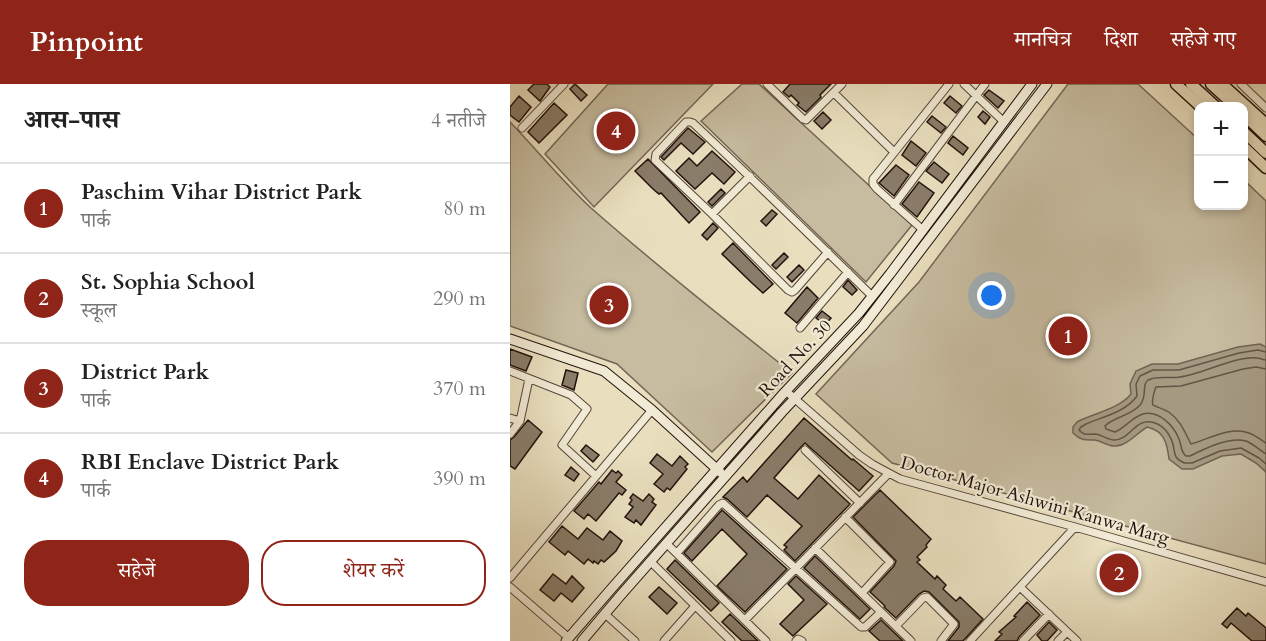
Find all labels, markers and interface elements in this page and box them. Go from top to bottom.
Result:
text: Pinpoint [30,23,143,61]
text: मानचित्र [1014,25,1071,54]
text: दिशा [1104,25,1138,54]
text: सहेजे गए [1171,25,1236,54]
text: आस-पास [24,102,119,137]
map controls [1194,102,1248,210]
button: + [1194,102,1248,156]
text: 4 नतीजे [431,107,486,134]
pin: 4 [596,108,636,154]
button: − [1194,156,1248,210]
text: Paschim Vihar District Park [81,177,362,207]
text: 1 [38,195,49,222]
text: 80 m [443,195,486,222]
text: पार्क [81,207,110,234]
text: St. Sophia School [81,267,255,297]
your location [977,281,1006,310]
pin: 3 [590,282,628,328]
text: 2 [38,285,49,312]
text: 290 m [433,285,486,312]
text: स्कूल [81,297,117,324]
street label: Road No. 30 [753,314,838,402]
pin: 1 [1048,314,1088,358]
text: District Park [81,357,209,387]
text: 3 [38,375,49,402]
text: 370 m [433,375,486,402]
text: पार्क [81,387,110,414]
text: RBI Enclave District Park [81,447,339,477]
street label: Doctor Major Ashwini Kanwa Marg [898,450,1173,551]
text: 4 [38,465,49,492]
text: 390 m [433,465,486,492]
text: पार्क [81,477,110,504]
button: सहेजें [24,540,249,606]
button: शेयर करें [261,540,486,606]
pin: 2 [1100,550,1138,596]

